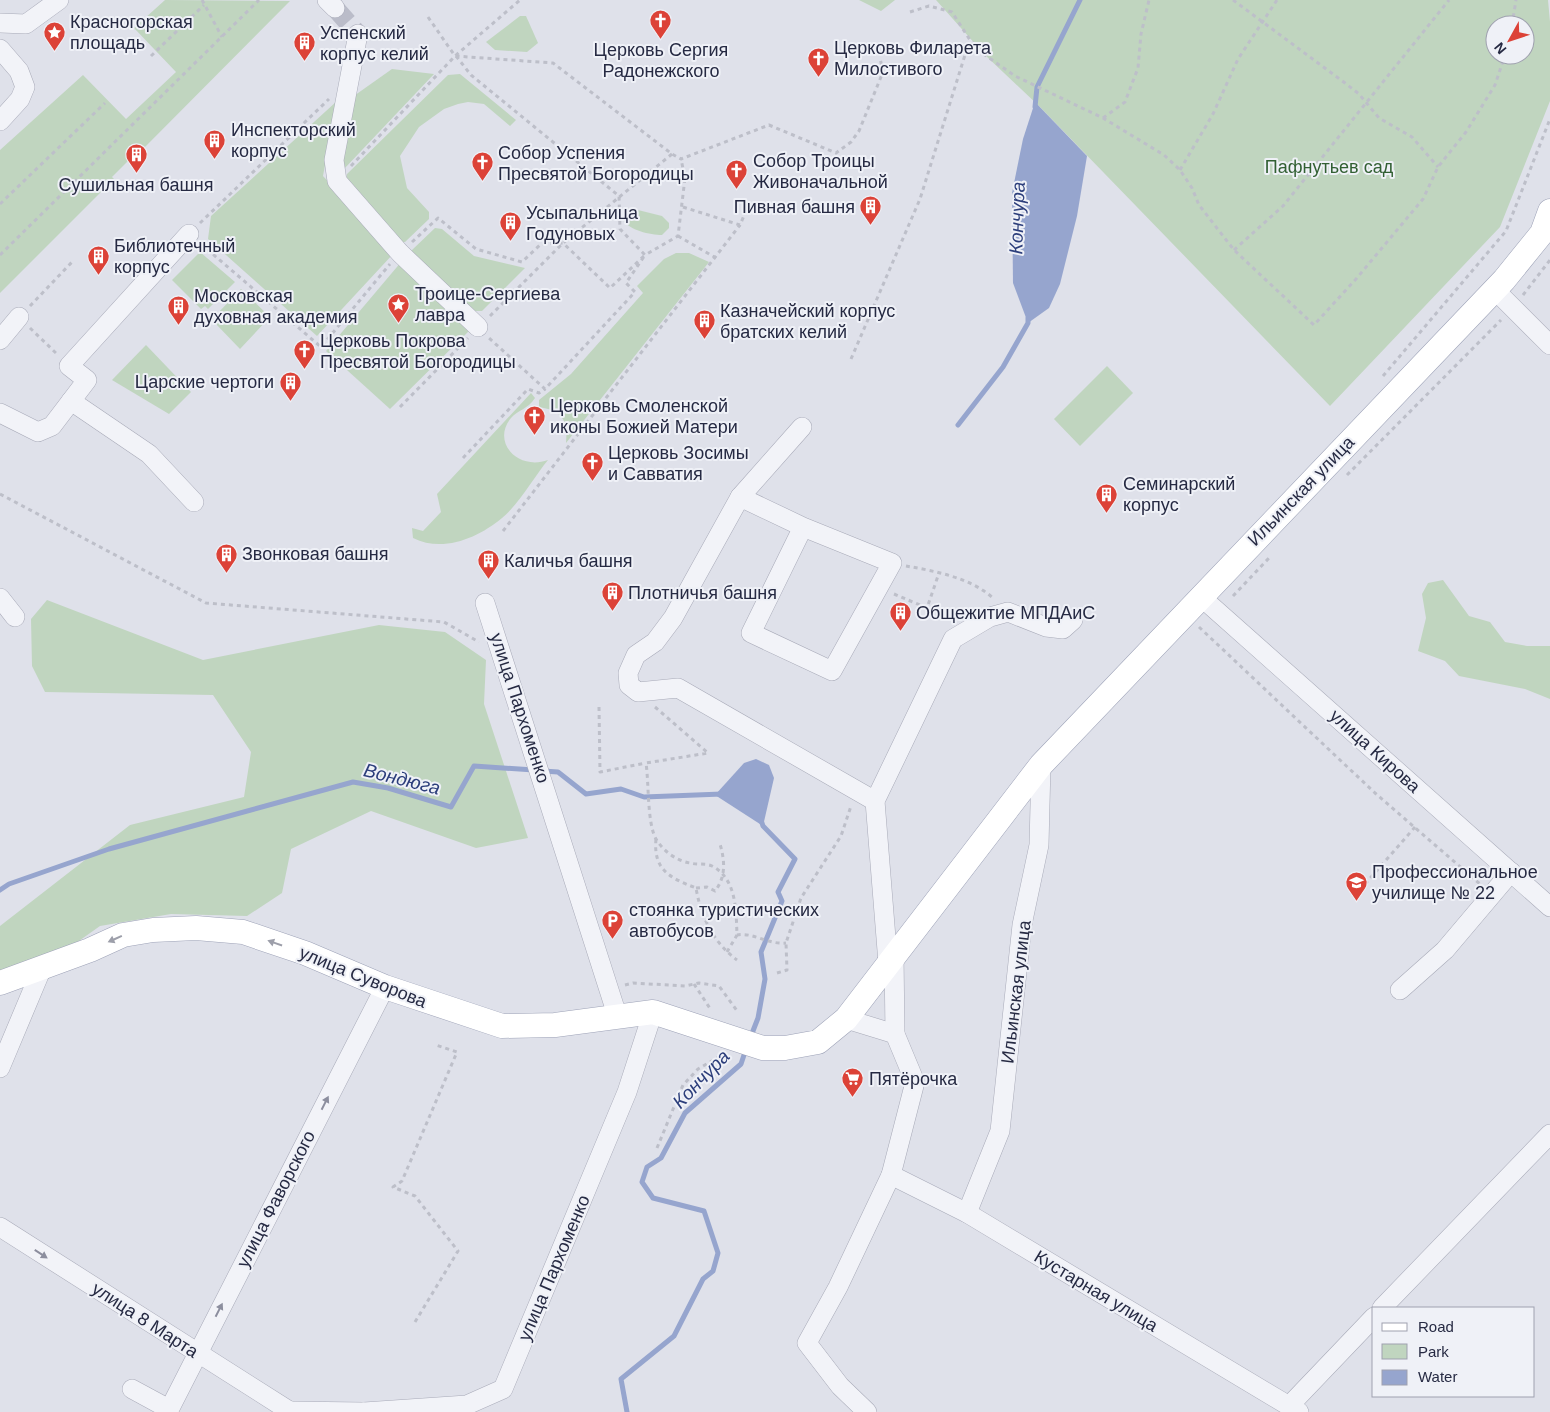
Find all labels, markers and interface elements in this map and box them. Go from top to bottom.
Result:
church icon: Церковь Сергия Радонежского [649,8,673,39]
place label: Красногорская площадь [70,12,193,53]
north arrow [1485,15,1535,65]
place icon: Красногорская площадь [42,20,66,51]
place label: Успенский корпус келий [320,23,429,64]
building icon: Успенский корпус келий [292,31,316,62]
place label: Церковь Филарета Милостивого [834,38,992,79]
text: N [1491,39,1509,57]
place label: Церковь Сергия Радонежского [594,40,728,81]
church icon: Церковь Филарета Милостивого [806,46,830,77]
place label: Инспекторский корпус [231,120,356,161]
building icon: Инспекторский корпус [203,128,227,159]
building icon: Сушильная башня [124,143,148,174]
place label: Собор Успения Пресвятой Богородицы [498,143,694,184]
church icon: Собор Успения Пресвятой Богородицы [470,151,494,182]
place label: Собор Троицы Живоначальной [753,151,888,192]
park label: Пафнутьев сад [1265,157,1394,177]
church icon: Собор Троицы Живоначальной [725,159,749,190]
place label: Сушильная башня [58,175,214,195]
water label: Кончура [1005,181,1029,255]
building icon: Пивная башня [859,195,883,226]
place label: Пивная башня [734,197,855,217]
place label: Усыпальница Годуновых [526,203,639,244]
building icon: Усыпальница Годуновых [498,211,522,242]
place label: Библиотечный корпус [114,236,235,277]
building icon: Библиотечный корпус [86,244,110,275]
place label: Троице-Сергиева лавра [415,284,561,325]
place label: Московская духовная академия [194,286,358,327]
place icon: Троице-Сергиева лавра [387,292,411,323]
building icon: Московская духовная академия [166,294,190,325]
place label: Казначейский корпус братских келий [720,301,895,342]
building icon: Казначейский корпус братских келий [692,309,716,340]
place label: Церковь Покрова Пресвятой Богородицы [320,331,516,372]
church icon: Церковь Покрова Пресвятой Богородицы [292,339,316,370]
building icon: Царские чертоги [278,370,302,401]
place label: Царские чертоги [135,372,274,392]
place label: Церковь Смоленской иконы Божией Матери [550,396,738,437]
church icon: Церковь Смоленской иконы Божией Матери [522,404,546,435]
street label: Ильинская улица [1244,431,1359,550]
place label: Церковь Зосимы и Савватия [608,443,749,484]
church icon: Церковь Зосимы и Савватия [580,451,604,482]
place label: Семинарский корпус [1123,474,1235,515]
building icon: Семинарский корпус [1095,482,1119,513]
building icon: Звонковая башня [214,542,238,573]
place label: Звонковая башня [242,544,388,564]
building icon: Каличья башня [476,549,500,580]
place label: Каличья башня [504,551,633,571]
building icon: Плотничья башня [600,581,624,612]
place label: Плотничья башня [628,583,777,603]
building icon: Общежитие МПДАиС [888,601,912,632]
place label: Общежитие МПДАиС [916,603,1095,623]
street label: улица Пархоменко [486,631,554,785]
street label: улица Кирова [1326,705,1425,797]
water label: Вондюга [362,759,442,799]
place label: Профессиональное училище № 22 [1372,862,1538,903]
school or university icon: Профессиональное училище № 22 [1344,870,1368,901]
place label: стоянка туристических автобусов [629,900,819,941]
parking icon: стоянка туристических автобусов [601,908,625,939]
street label: Ильинская улица [997,918,1035,1065]
one-way arrow [108,935,122,943]
one-way arrow [267,939,282,946]
street label: улица Суворова [297,942,430,1012]
water label: Кончура [668,1046,734,1112]
supermarket icon: Пятёрочка [841,1067,865,1098]
place label: Пятёрочка [869,1069,958,1089]
one-way arrow [321,1096,329,1111]
street label: улица Фаворского [233,1127,319,1271]
street label: улица Пархоменко [514,1192,594,1344]
street label: Кустарная улица [1031,1246,1162,1336]
one-way arrow [34,1249,48,1258]
street label: улица 8 Марта [88,1278,203,1362]
one-way arrow [215,1303,223,1318]
legend [1372,1307,1535,1397]
text: Road [1418,1318,1454,1335]
text: Park [1418,1343,1449,1360]
text: Water [1418,1368,1457,1385]

